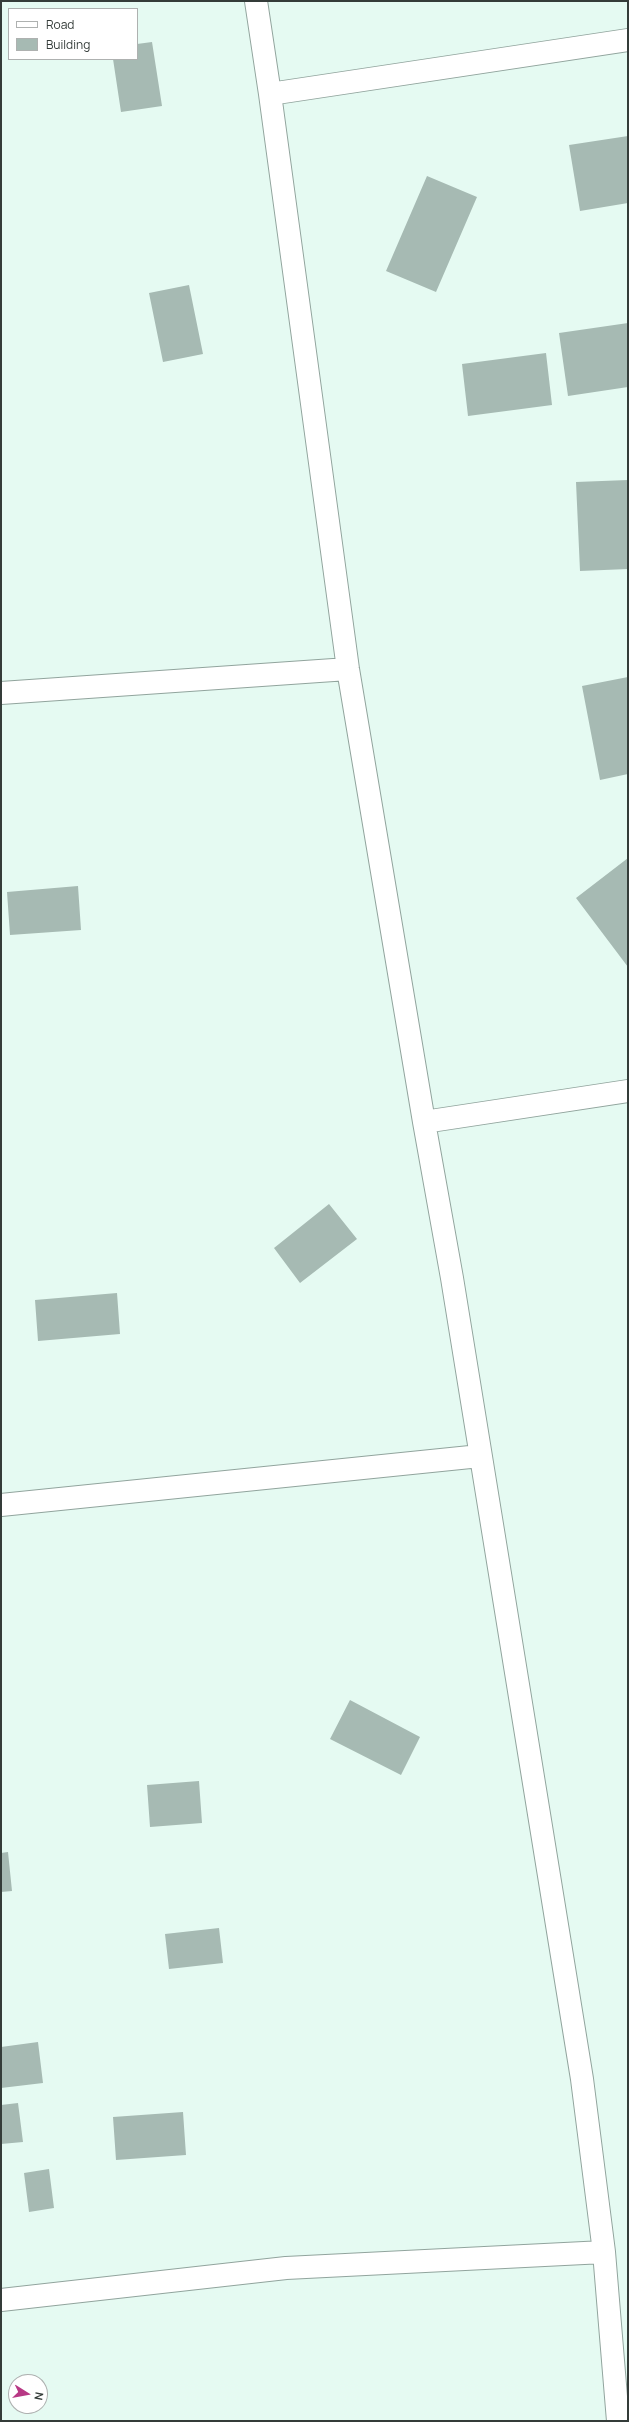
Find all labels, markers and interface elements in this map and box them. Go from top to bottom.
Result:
legend [8,8,138,60]
text: Road [46,16,74,33]
text: Building [46,36,90,53]
north arrow [8,2374,48,2414]
text: N [31,2391,47,2402]

